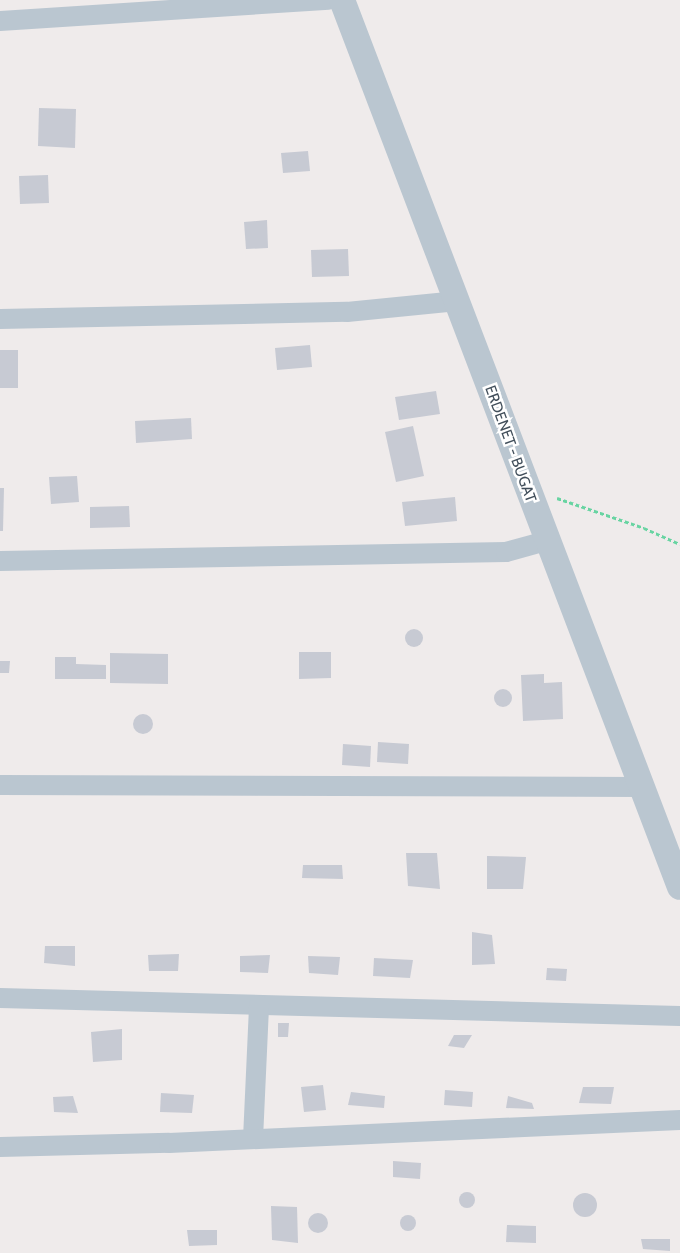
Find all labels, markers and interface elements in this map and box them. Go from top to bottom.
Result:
street label: ERDENET - BUGAT [481,383,539,505]

